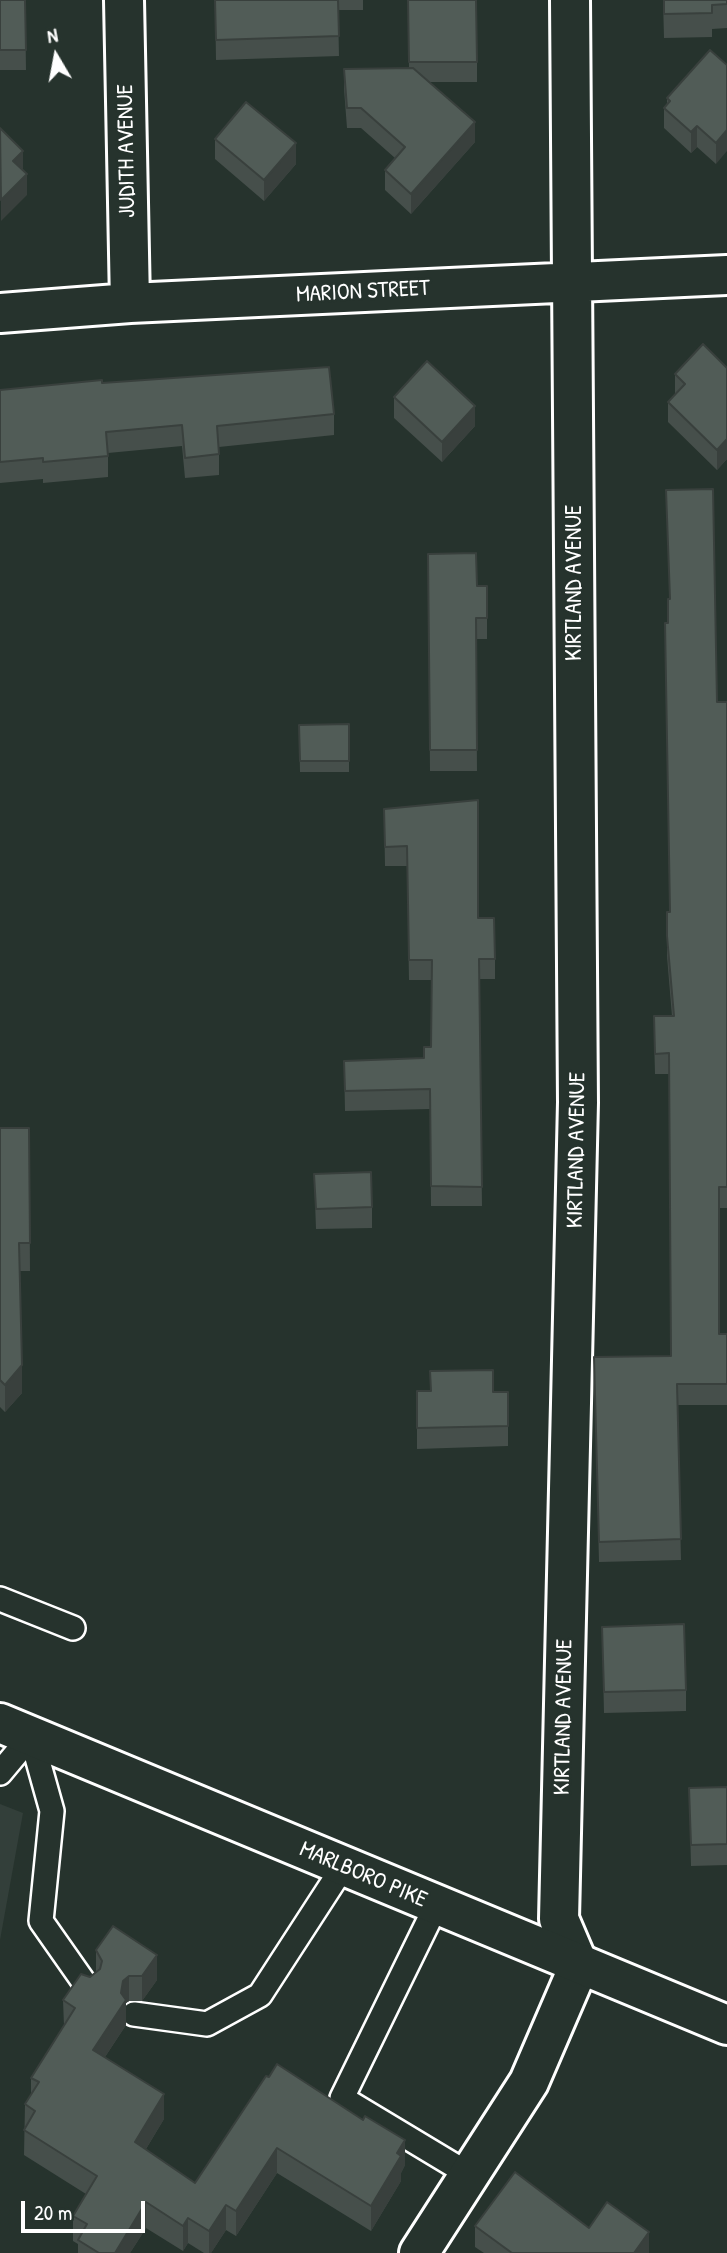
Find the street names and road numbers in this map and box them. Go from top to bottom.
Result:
street label: JUDITH AVENUE [112,84,142,218]
street label: MARION STREET [295,275,431,309]
street label: KIRTLAND AVENUE [561,505,589,661]
street label: KIRTLAND AVENUE [562,1072,592,1228]
street label: KIRTLAND AVENUE [549,1639,579,1795]
street label: MARLBORO PIKE [295,1836,431,1914]

